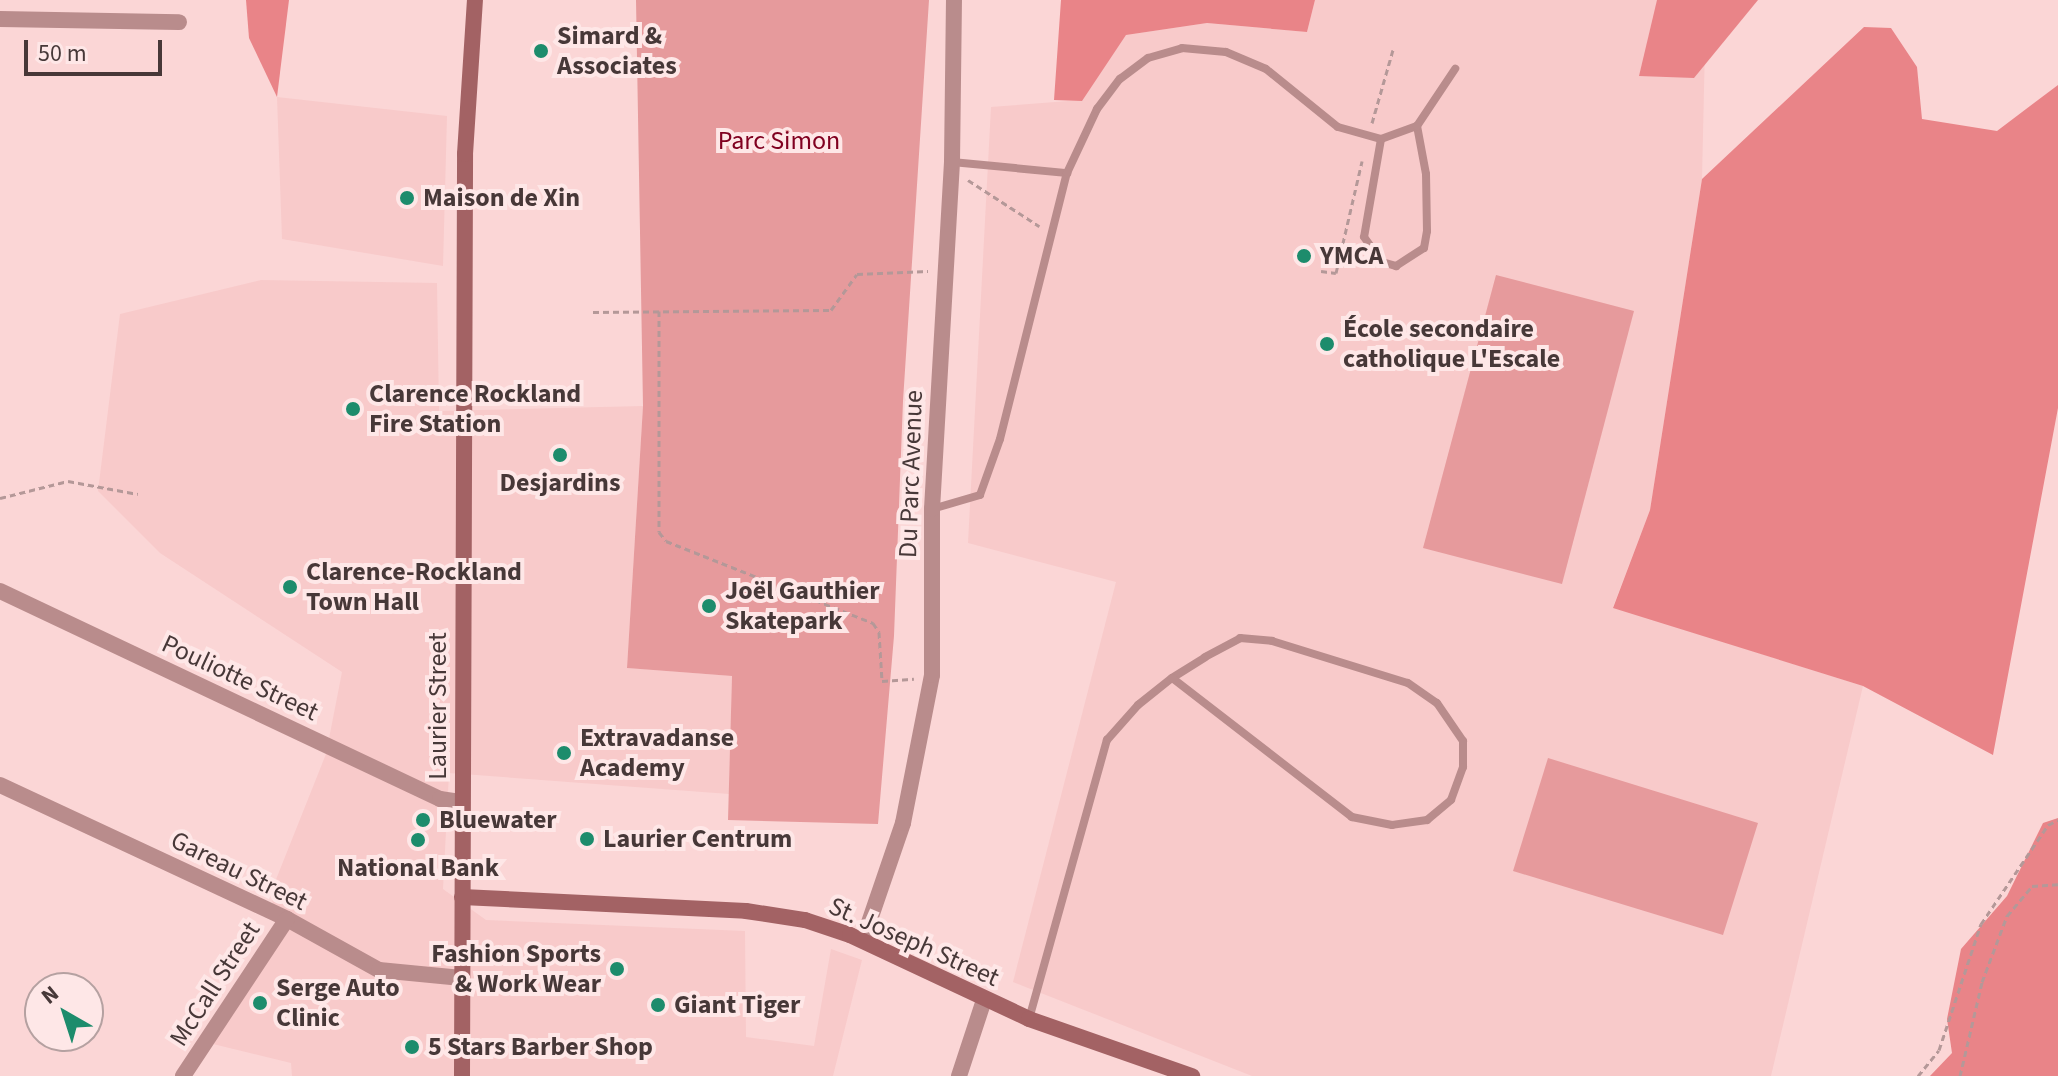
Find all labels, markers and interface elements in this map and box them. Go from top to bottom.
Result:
place label: Simard & Associates [557,20,677,82]
scale bar [28,24,166,74]
text: 50 m [38,36,87,71]
marker: Simard & Associates [532,42,550,60]
park label: Parc Simon [718,125,840,157]
place label: Maison de Xin [423,182,580,214]
marker: Maison de Xin [398,189,416,207]
place label: YMCA [1320,240,1383,272]
marker: YMCA [1295,247,1313,265]
place label: École secondaire catholique L'Escale [1343,313,1560,374]
marker: École secondaire catholique L'Escale [1318,335,1336,353]
place label: Clarence Rockland Fire Station [369,378,581,440]
street label: Du Parc Avenue [892,390,930,558]
marker: Clarence Rockland Fire Station [344,400,362,418]
marker: Desjardins [551,446,569,464]
place label: Desjardins [500,467,620,499]
place label: Clarence-Rockland Town Hall [306,556,522,618]
place label: Joël Gauthier Skatepark [725,575,880,636]
marker: Clarence-Rockland Town Hall [281,578,299,596]
marker: Joël Gauthier Skatepark [700,597,718,615]
street label: Pouliotte Street [157,628,323,728]
street label: Laurier Street [422,632,454,780]
place label: Extravadanse Academy [580,722,734,784]
marker: Extravadanse Academy [555,744,573,762]
place label: Bluewater [439,804,557,836]
marker: Bluewater [414,811,432,829]
place label: Laurier Centrum [603,823,792,855]
street label: Gareau Street [166,825,312,917]
marker: Laurier Centrum [578,830,596,848]
marker: National Bank [409,831,427,849]
place label: National Bank [337,852,499,884]
street label: St. Joseph Street [824,891,1004,993]
street label: McCall Street [163,916,267,1052]
place label: Fashion Sports & Work Wear [431,938,601,1000]
marker: Fashion Sports & Work Wear [608,960,626,978]
north arrow [24,972,104,1052]
place label: Serge Auto Clinic [276,972,400,1034]
text: N [34,978,66,1012]
place label: Giant Tiger [674,989,800,1021]
marker: Serge Auto Clinic [251,994,269,1012]
marker: Giant Tiger [649,996,667,1014]
place label: 5 Stars Barber Shop [428,1031,653,1063]
marker: 5 Stars Barber Shop [403,1038,421,1056]

